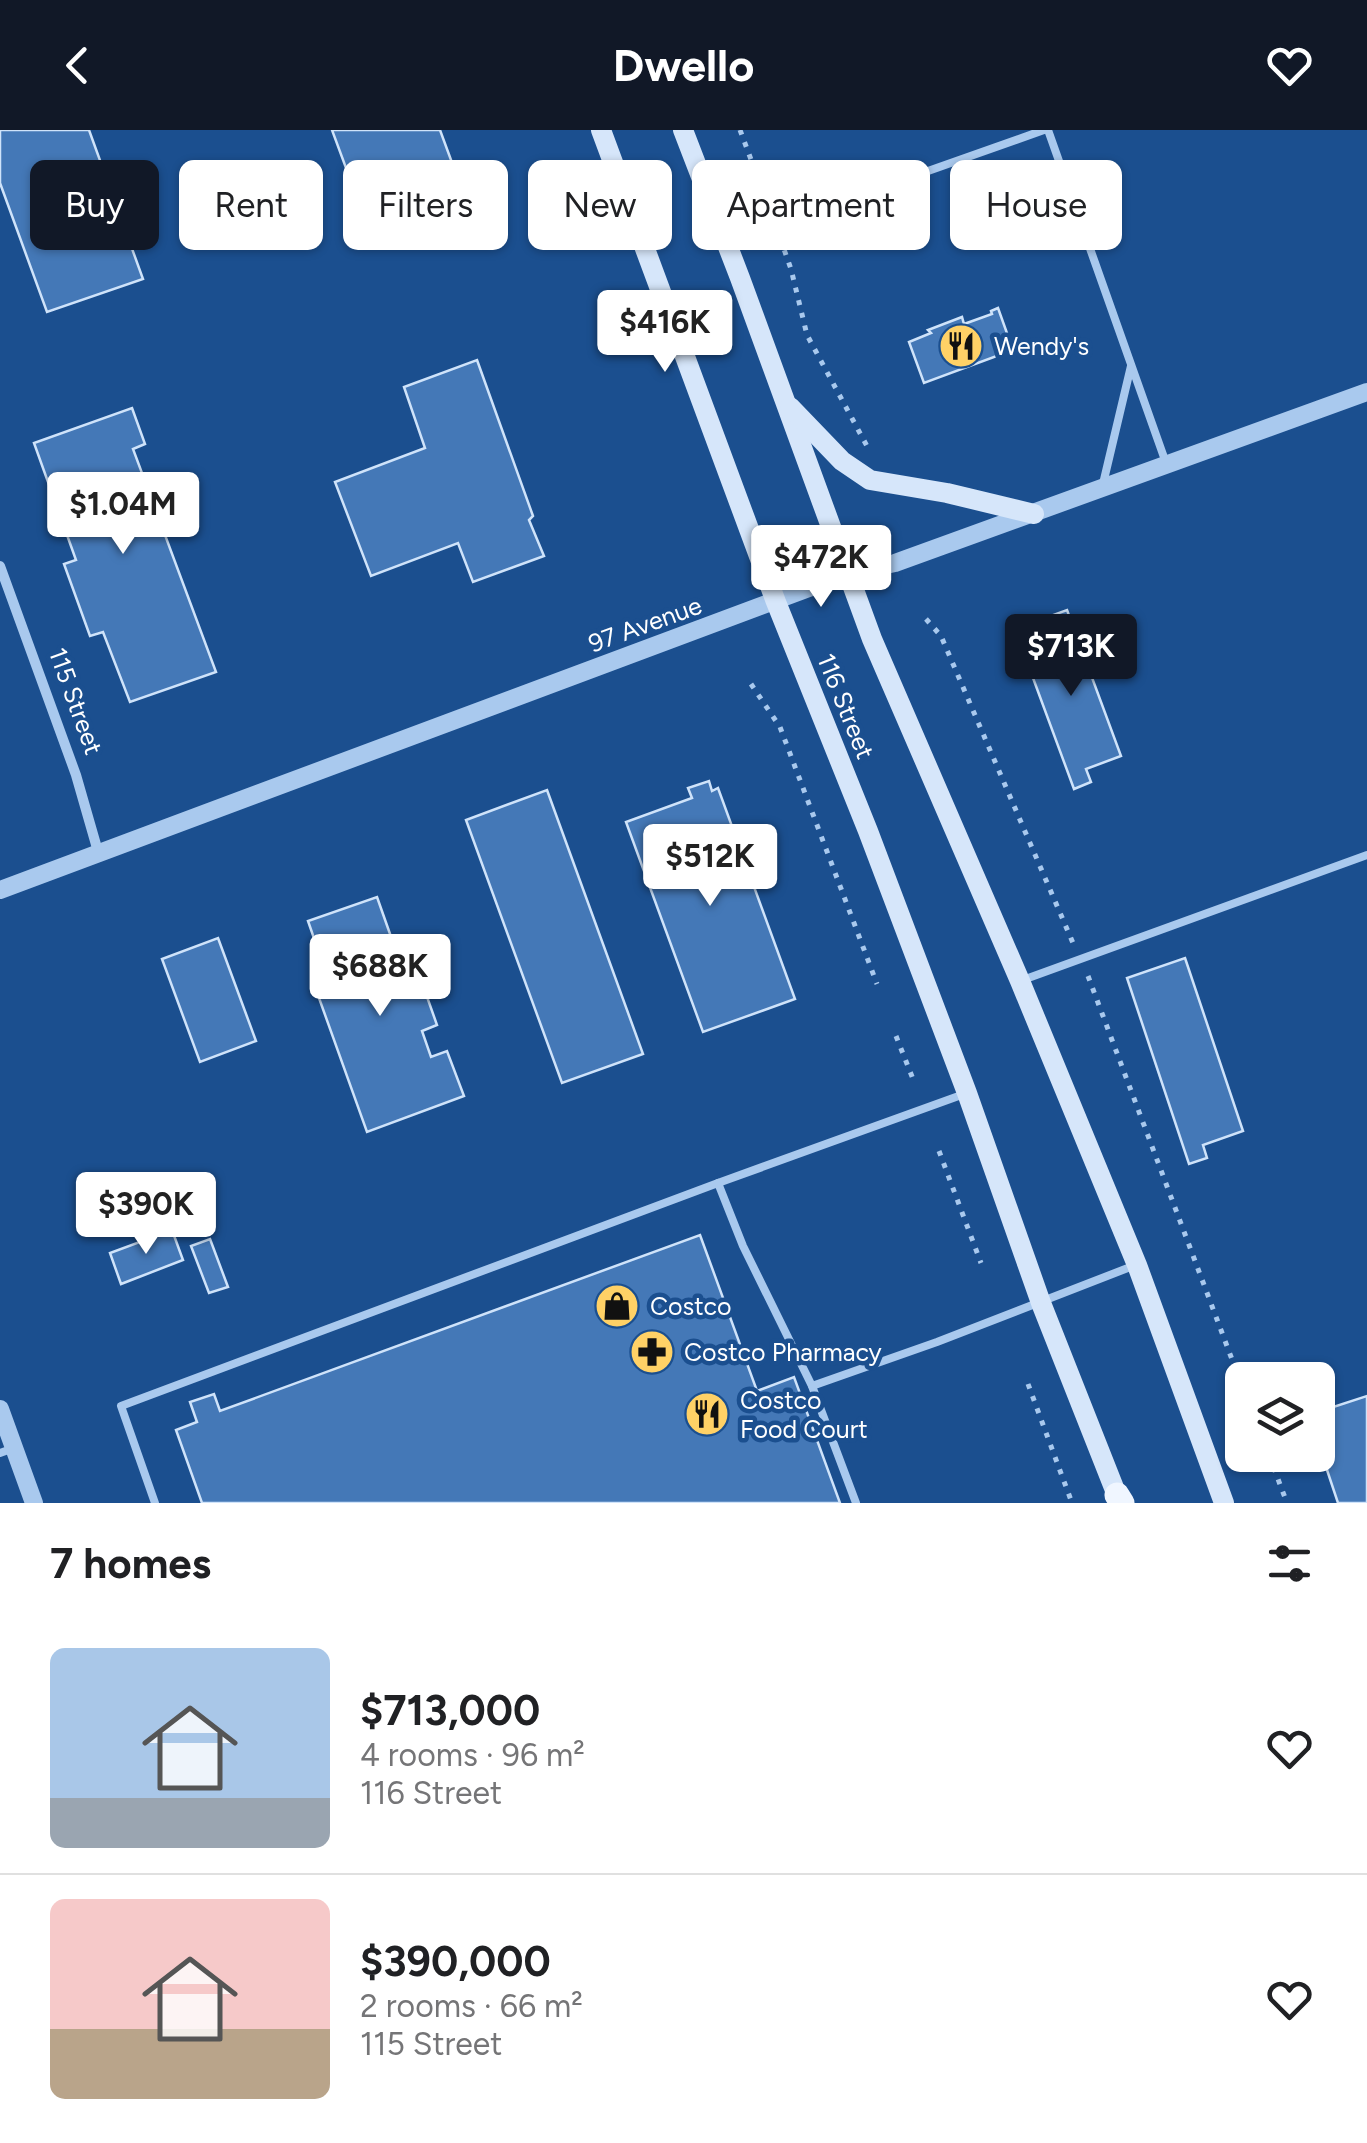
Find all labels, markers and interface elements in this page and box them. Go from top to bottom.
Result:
icon: back [50,38,105,93]
text: Dwello [613,38,754,92]
icon: heart [1262,38,1317,93]
chip: Buy [30,160,159,250]
chip: Rent [179,160,323,250]
chip: Filters [343,160,508,250]
chip: New [528,160,672,250]
chip: Apartment [692,160,930,250]
chip: House [950,160,1122,250]
pin: $416K [595,290,735,375]
text: $416K [619,303,711,341]
restaurant icon: Wendy's [938,323,984,369]
place label: Wendy's [994,331,1089,361]
pin: $1.04M [42,472,204,557]
text: $1.04M [69,485,177,523]
pin: $472K [751,525,891,610]
text: $472K [773,538,869,576]
street label: 97 Avenue [584,590,706,658]
pin: $713K [1001,614,1141,699]
text: $713K [1027,627,1115,665]
street label: 115 Street [43,644,109,758]
street label: 116 Street [811,649,881,763]
pin: $512K [640,824,780,909]
text: $512K [665,837,755,875]
pin: $688K [310,934,450,1019]
text: $688K [332,947,428,985]
pin: $390K [76,1172,216,1257]
text: $390K [98,1185,194,1223]
shop icon: Costco [594,1283,640,1329]
place label: Costco [650,1291,732,1321]
pharmacy icon: Costco Pharmacy [629,1329,675,1375]
place label: Costco Pharmacy [684,1337,882,1367]
map controls [1225,1362,1335,1472]
button: layers [1225,1362,1335,1472]
place label: Costco Food Court [740,1385,868,1444]
restaurant icon: Costco Food Court [684,1391,730,1437]
icon: filters [1262,1536,1317,1591]
text: 7 homes [50,1538,211,1589]
text: $713,000 [360,1685,540,1736]
icon: home [130,1688,250,1808]
icon: heart [1262,1721,1317,1776]
text: 4 rooms · 96 m² [360,1736,585,1774]
text: 116 Street [360,1774,502,1812]
text: $390,000 [360,1936,551,1987]
icon: home [130,1939,250,2059]
icon: heart [1262,1972,1317,2027]
text: 2 rooms · 66 m² [360,1987,583,2025]
text: 115 Street [360,2025,502,2063]

